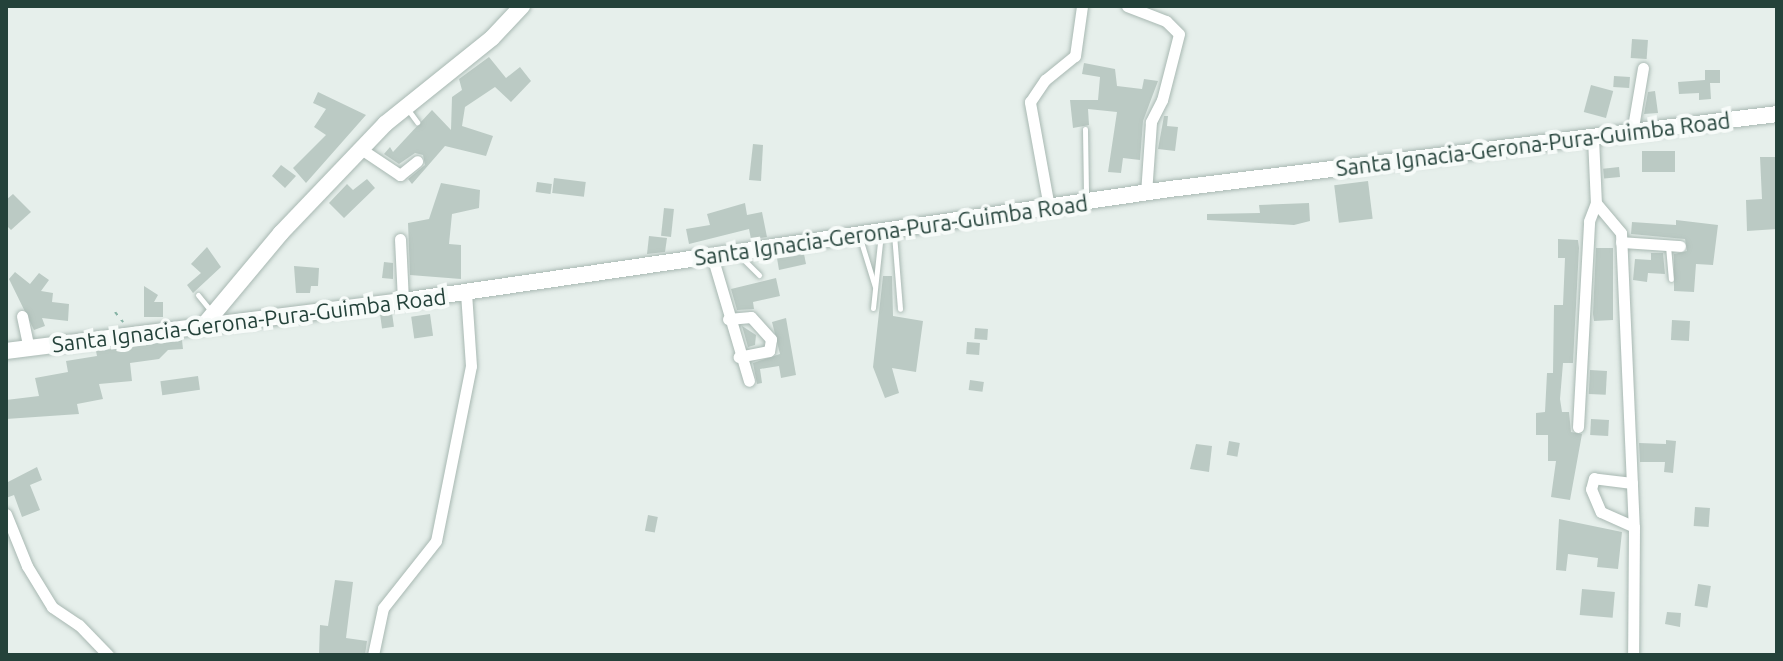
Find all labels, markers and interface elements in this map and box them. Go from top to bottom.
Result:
street label: Santa Ignacia-Gerona-Pura-Guimba Road [1334,107,1732,181]
street label: Santa Ignacia-Gerona-Pura-Guimba Road [693,189,1089,271]
street label: Santa Ignacia-Gerona-Pura-Guimba Road [50,283,448,357]

